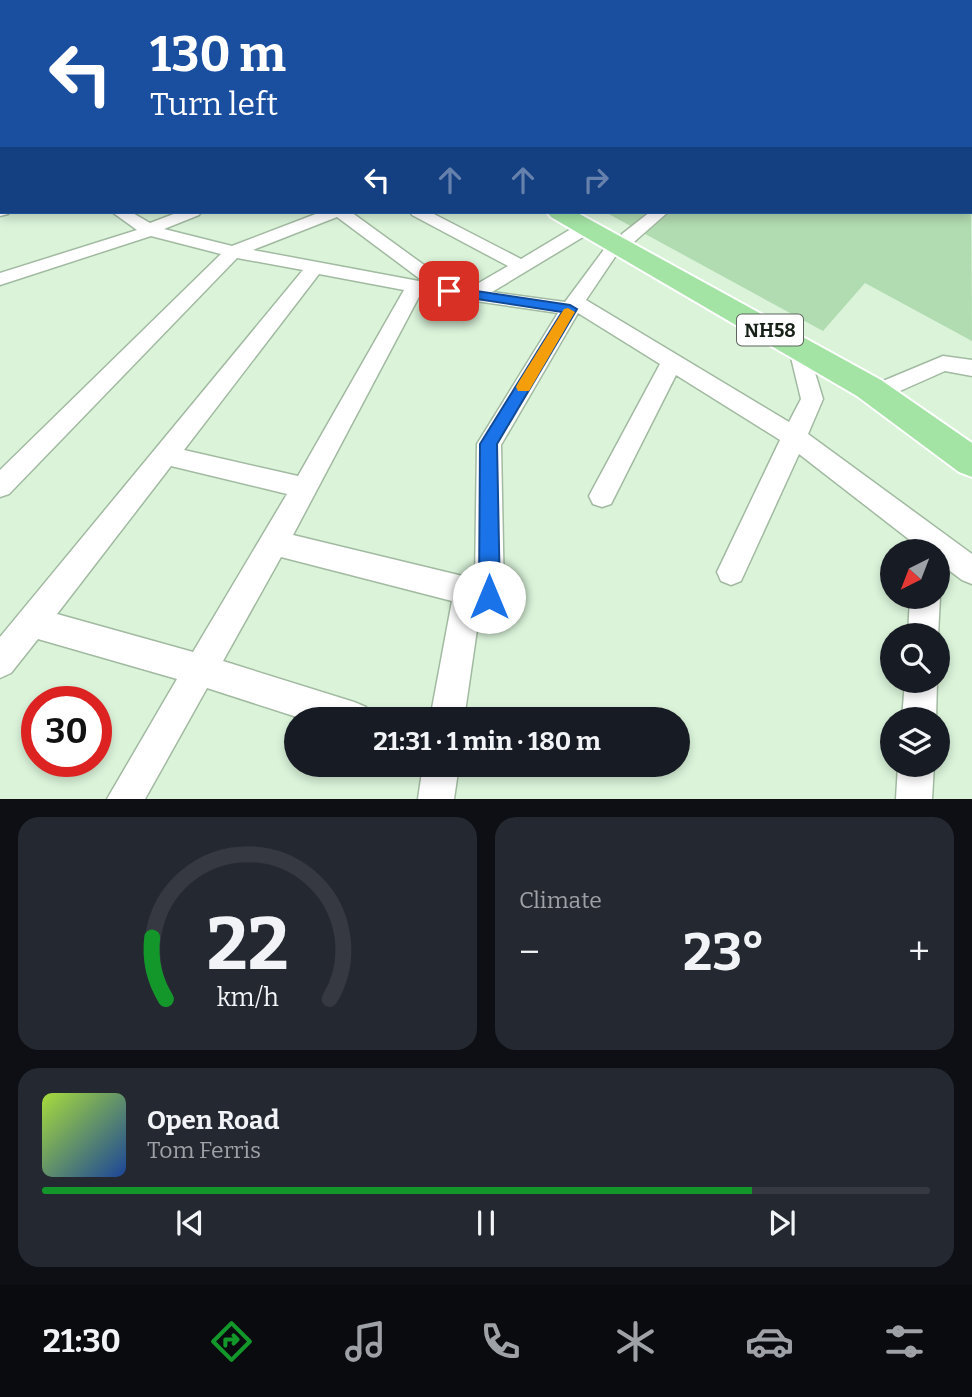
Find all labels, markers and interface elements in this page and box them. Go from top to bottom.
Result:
text: 130 m [150,25,286,84]
icon: left [35,28,126,119]
text: Turn left [150,85,278,123]
icon: left [358,161,396,199]
icon: ahead [431,161,469,199]
icon: ahead [504,161,542,199]
icon: right [577,161,615,199]
pin [419,261,479,321]
icon: arrive [430,272,468,310]
road number: NH58 [737,314,803,346]
north arrow [880,539,950,609]
map controls [880,539,950,777]
position arrow [452,560,526,634]
button: search [880,623,950,693]
speed limit sign: 30 [21,686,112,777]
button: layers [880,707,950,777]
text: 21:31 · 1 min · 180 m [373,726,601,757]
text: Climate [519,886,602,914]
text: 22 [207,902,288,989]
text: 23° [683,921,765,984]
text: − [519,929,540,975]
text: + [908,929,930,975]
text: km/h [217,983,279,1013]
text: Open Road [147,1105,279,1136]
text: Tom Ferris [147,1136,261,1164]
icon: previous [171,1204,209,1242]
icon: pause [467,1204,505,1242]
icon: next [763,1204,801,1242]
icon: directions [207,1317,256,1366]
icon: music [341,1317,390,1366]
icon: phone [476,1317,525,1366]
icon: climate [611,1317,660,1366]
icon: car [745,1317,794,1366]
icon: filters [880,1317,929,1366]
text: 21:30 [43,1322,121,1360]

